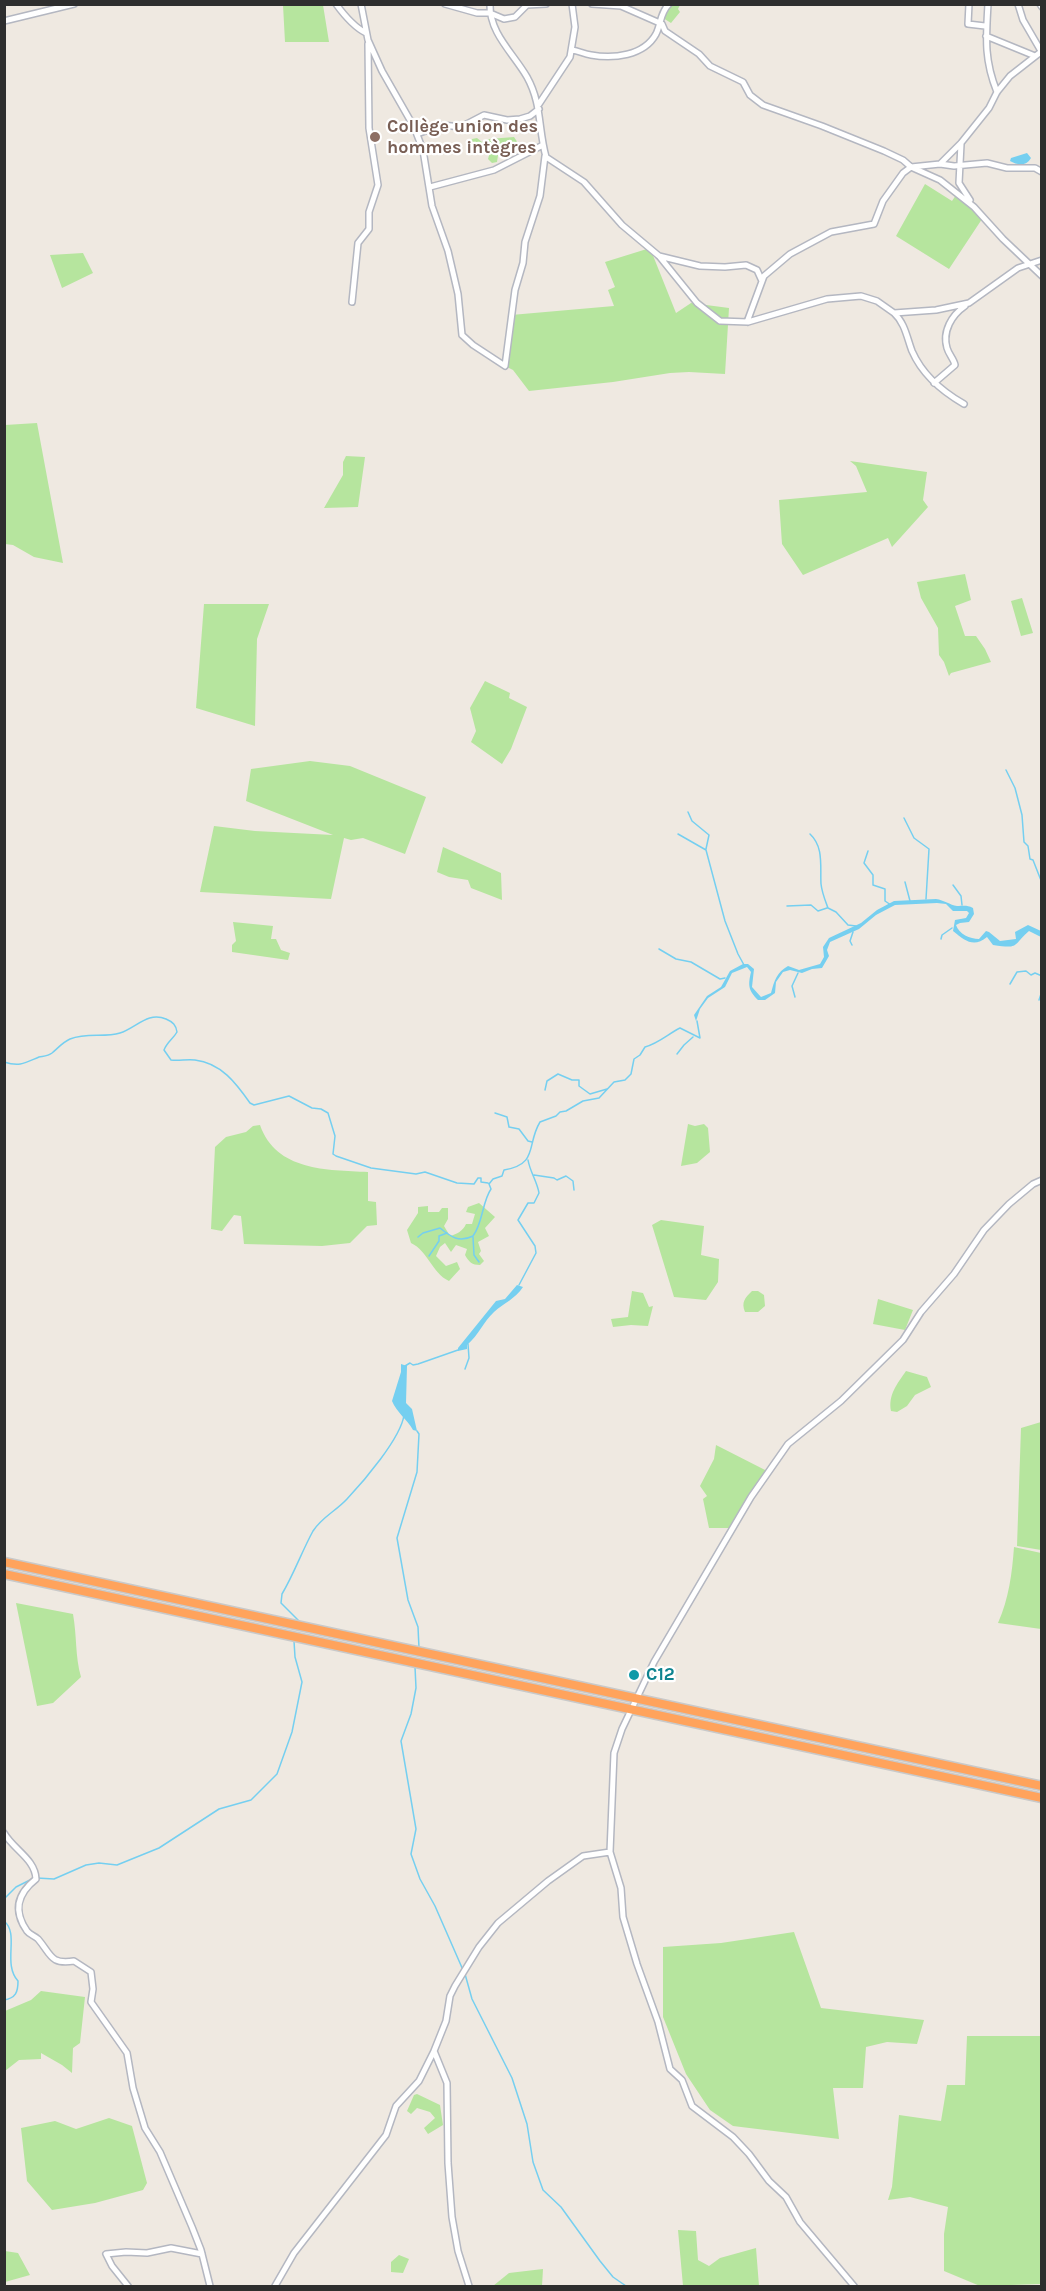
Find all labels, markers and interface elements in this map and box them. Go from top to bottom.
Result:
place label: Collège union des hommes intègres [387,116,538,158]
marker: Collège union des hommes intègres [368,130,382,144]
place label: C12 [646,1664,675,1686]
marker: C12 [627,1668,641,1682]

